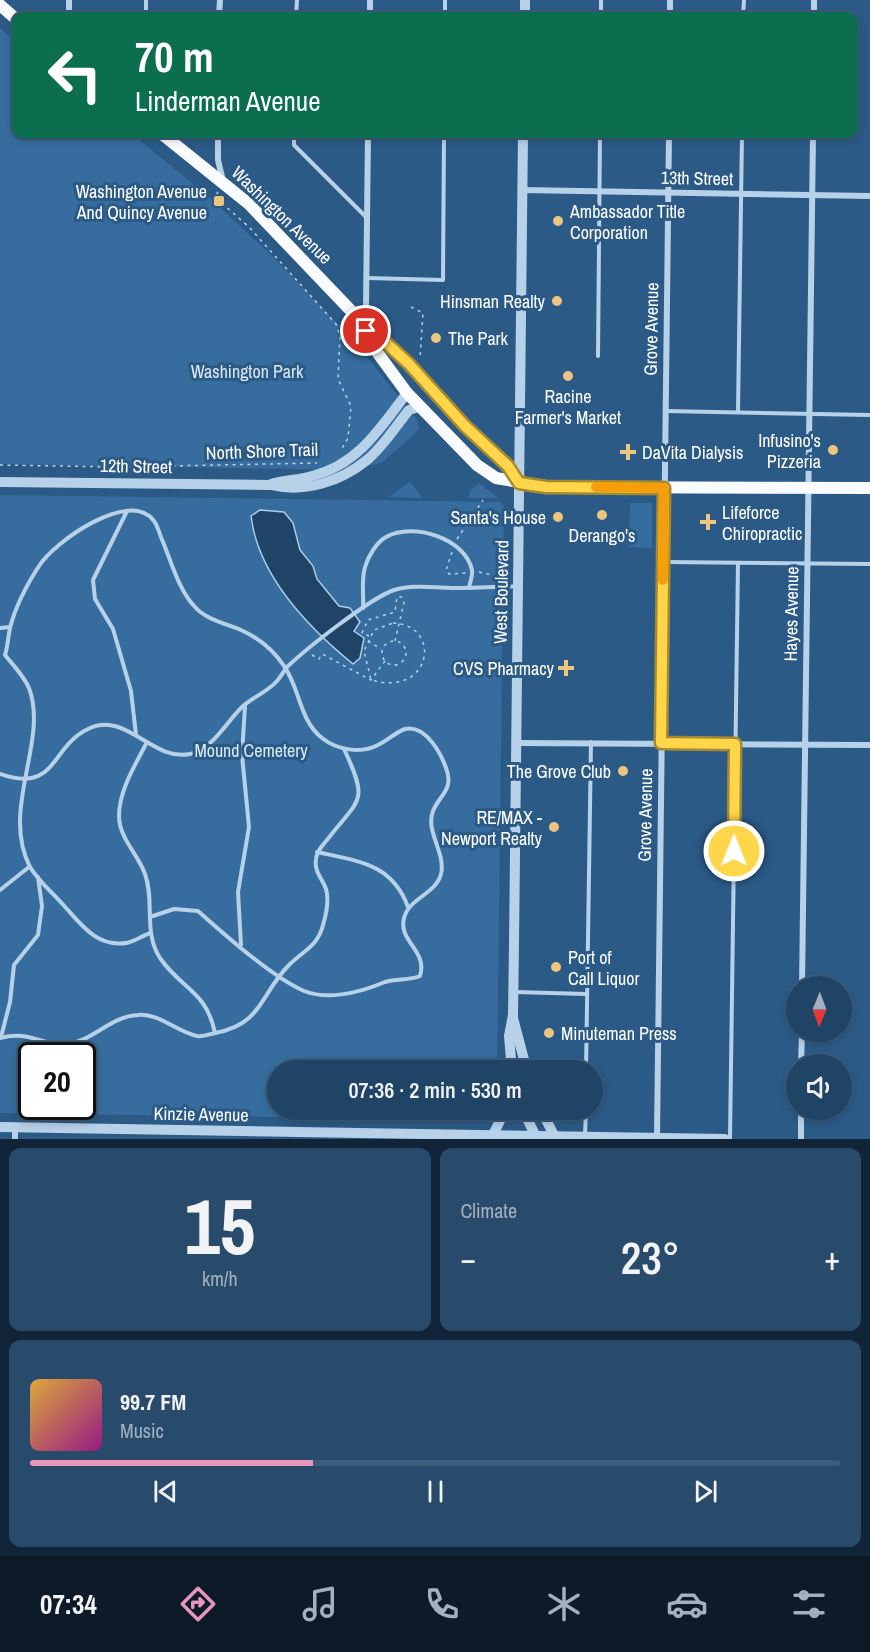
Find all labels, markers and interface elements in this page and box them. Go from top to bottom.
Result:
text: 70 m [135,29,214,85]
icon: left [36,36,114,114]
text: Linderman Avenue [135,83,321,119]
street label: Washington Avenue [226,160,338,270]
street label: 13th Street [661,165,733,191]
place label: Washington Avenue And Quincy Avenue [76,179,207,225]
marker: Washington Avenue And Quincy Avenue [212,194,226,208]
place label: Ambassador Title Corporation [569,199,685,245]
marker: Ambassador Title Corporation [551,214,565,228]
street label: Grove Avenue [638,282,664,376]
place label: Hinsman Realty [440,289,546,314]
marker: Hinsman Realty [550,294,564,308]
pin [340,305,391,356]
icon: arrive [349,314,382,347]
place label: The Park [448,326,509,351]
marker: The Park [429,331,443,345]
park label: Washington Park [191,359,304,384]
marker: Racine Farmer's Market [561,369,575,383]
place label: Racine Farmer's Market [515,384,621,430]
place label: Infusino's Pizzeria [758,428,821,474]
street label: North Shore Trail [205,437,319,465]
place label: DaVita Dialysis [642,440,743,465]
marker: DaVita Dialysis [619,443,637,461]
marker: Infusino's Pizzeria [826,443,840,457]
street label: 12th Street [100,453,172,479]
place label: Lifeforce Chiropractic [722,500,802,546]
place label: Santa's House [450,505,546,530]
marker: Derango's [595,508,609,522]
marker: Santa's House [551,510,565,524]
marker: Lifeforce Chiropractic [699,513,717,531]
place label: Derango's [569,523,635,548]
street label: West Boulevard [488,540,514,644]
street label: Hayes Avenue [778,566,804,662]
place label: CVS Pharmacy [453,656,555,681]
marker: CVS Pharmacy [559,661,573,675]
park label: Mound Cemetery [194,738,308,763]
place label: The Grove Club [507,759,611,784]
marker: The Grove Club [616,764,630,778]
street label: Grove Avenue [632,768,658,862]
place label: RE/MAX - Newport Realty [441,805,543,851]
position arrow [702,819,766,883]
marker: RE/MAX - Newport Realty [547,820,561,834]
place label: Port of Call Liquor [568,945,639,991]
marker: Port of Call Liquor [549,960,563,974]
north arrow [786,976,852,1042]
map controls [786,976,852,1120]
place label: Minuteman Press [561,1021,677,1046]
marker: Minuteman Press [542,1026,556,1040]
speed limit sign: 20 [18,1042,96,1120]
button: sound [786,1054,852,1120]
text: 07:36 · 2 min · 530 m [348,1075,522,1105]
street label: Kinzie Avenue [153,1101,249,1127]
text: 15 [184,1173,255,1278]
text: Climate [461,1197,517,1224]
text: 23° [621,1227,680,1288]
text: − [461,1236,476,1280]
text: + [824,1236,840,1280]
text: km/h [202,1265,238,1292]
text: 99.7 FM [120,1387,186,1417]
text: Music [120,1417,164,1444]
icon: previous [149,1475,182,1508]
icon: pause [419,1475,452,1508]
icon: next [689,1475,722,1508]
icon: directions [177,1583,219,1625]
icon: music [299,1583,341,1625]
icon: phone [421,1583,463,1625]
icon: climate [543,1583,585,1625]
icon: car [666,1583,708,1625]
icon: filters [788,1583,830,1625]
text: 07:34 [40,1586,97,1622]

